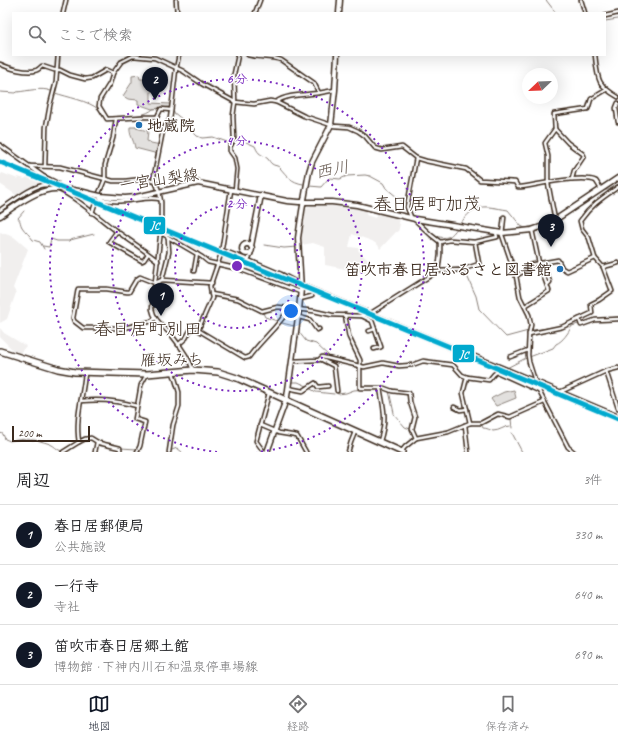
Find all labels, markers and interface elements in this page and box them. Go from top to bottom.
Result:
search box [12,12,606,56]
icon: search [26,23,48,45]
text: ここで検索 [58,26,133,45]
pin: 2 [142,67,168,100]
north arrow [522,68,558,104]
text: 6 分 [227,71,247,87]
place label: 地蔵院 [147,116,195,136]
marker: 地蔵院 [134,120,144,130]
text: 4 分 [227,133,247,149]
water label: 西川 [313,156,351,183]
street label: 一宮山梨線 [118,165,200,195]
district label: 春日居町加茂 [373,193,481,215]
text: 2 分 [227,196,247,212]
pin: 3 [538,214,564,247]
line badge: JC [143,216,166,235]
text: JC [150,218,161,232]
centre of rings [230,259,244,273]
place label: 笛吹市春日居ふるさと図書館 [344,260,552,280]
marker: 笛吹市春日居ふるさと図書館 [555,264,565,274]
pin: 1 [148,283,174,316]
your location [281,301,301,321]
district label: 春日居町別田 [94,318,202,340]
line badge: JC [452,344,475,363]
text: JC [459,347,470,361]
street label: 雁坂みち [140,349,204,371]
scale bar [12,424,90,443]
text: 200 m [18,426,42,440]
text: 周辺 [16,470,50,491]
text: 3件 [583,472,602,488]
text: 春日居郵便局 [54,517,144,536]
text: 1 [26,527,32,543]
text: 330 m [574,527,602,543]
text: 公共施設 [54,539,106,555]
text: 一行寺 [54,577,99,596]
text: 2 [26,587,32,603]
text: 640 m [574,587,602,603]
text: 寺社 [54,599,80,615]
text: 笛吹市春日居郷土館 [54,637,189,656]
text: 3 [26,647,32,663]
text: 690 m [574,647,602,663]
text: 博物館 · 下神内川石和温泉停車場線 [54,659,258,675]
tab: 地図 [88,693,110,733]
tab: 経路 [287,693,309,733]
tab: 保存済み [486,693,530,733]

